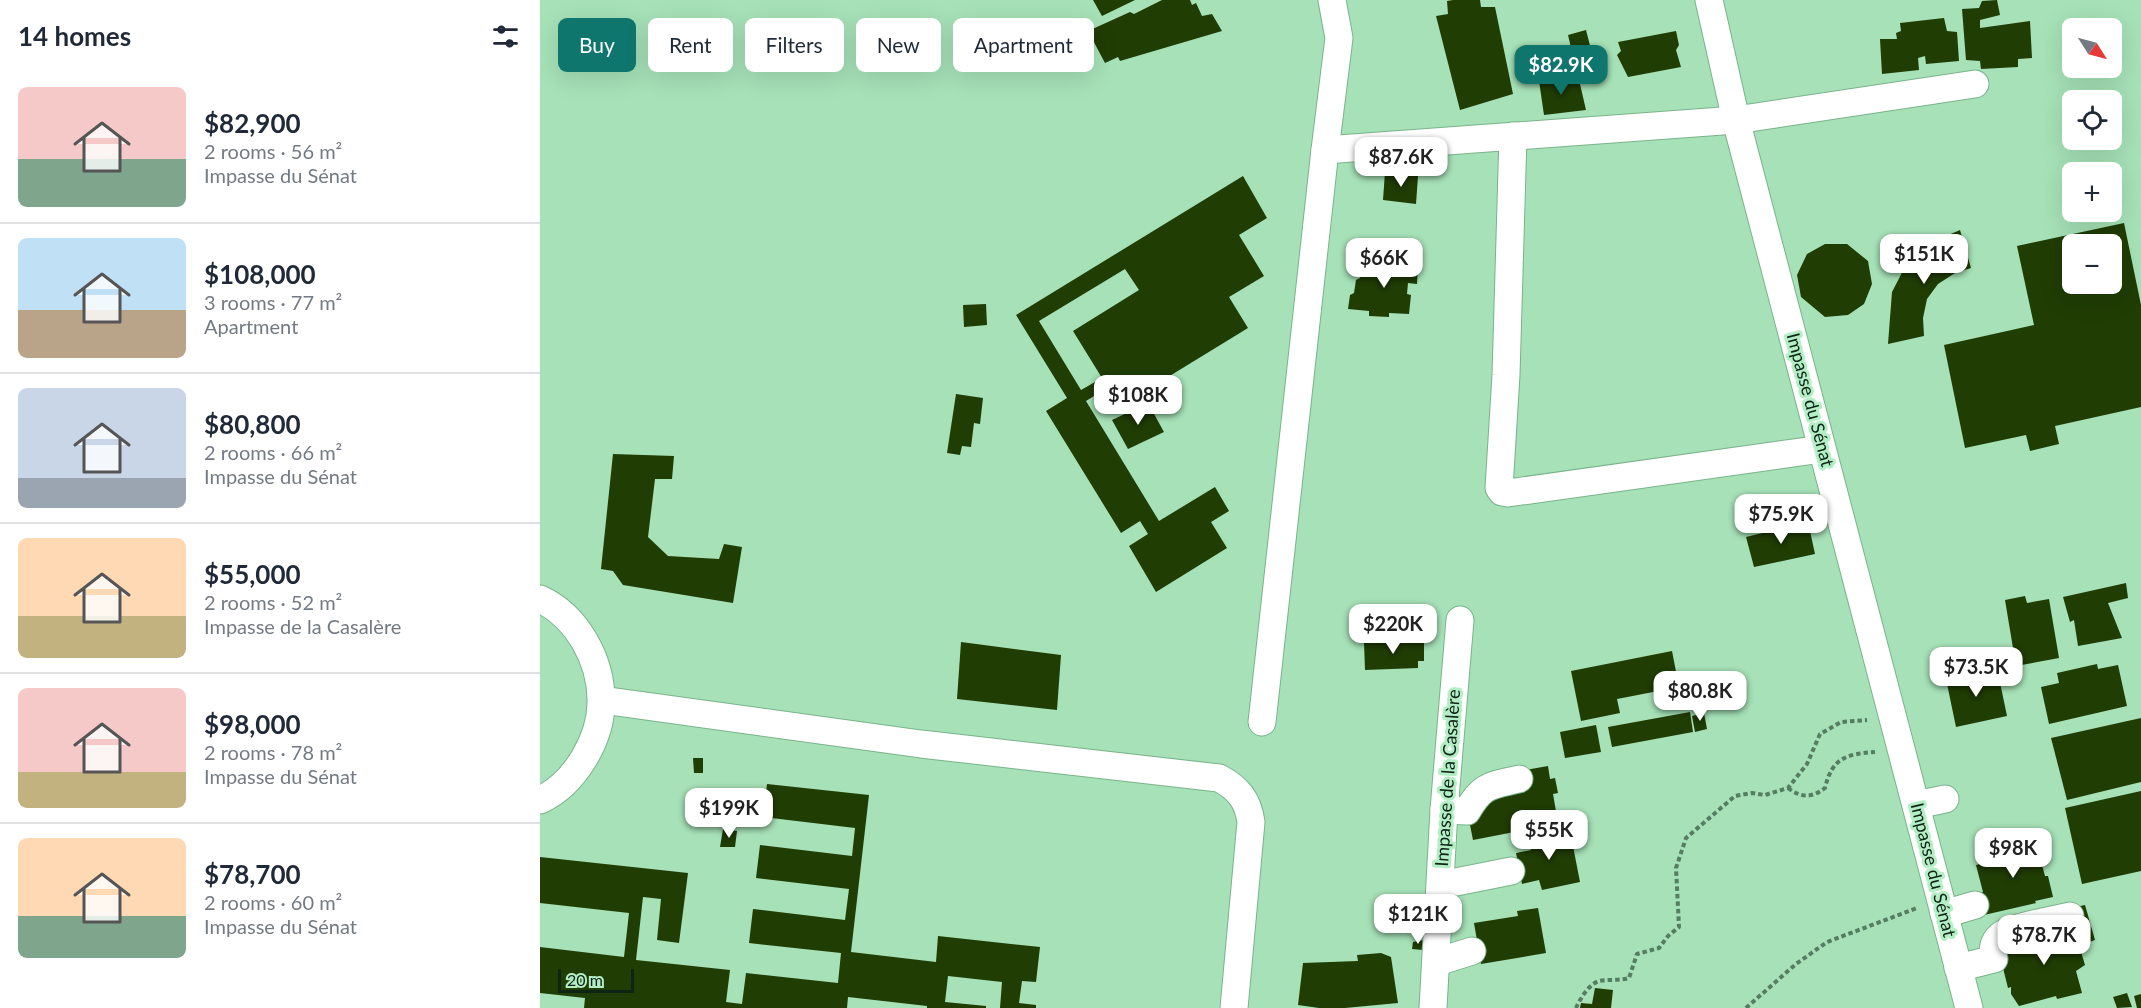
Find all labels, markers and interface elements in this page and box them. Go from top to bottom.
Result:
chip: Buy [558,18,636,72]
chip: Rent [648,18,733,72]
chip: Filters [745,18,844,72]
chip: New [856,18,941,72]
chip: Apartment [953,18,1094,72]
north arrow [2062,18,2122,78]
map controls [2062,18,2122,294]
text: 14 homes [18,20,131,52]
icon: filters [489,20,522,53]
pin: $82.9K [1512,45,1610,96]
text: $82.9K [1529,52,1593,76]
button: locate [2062,90,2122,150]
text: $82,900 [204,107,301,139]
icon: home [66,111,138,183]
pin: $87.6K [1352,137,1450,188]
text: 2 rooms · 56 m² [204,139,342,163]
text: $87.6K [1369,144,1433,168]
button: + [2062,162,2122,222]
text: Impasse du Sénat [204,163,357,187]
pin: $151K [1882,234,1966,285]
button: − [2062,234,2122,294]
pin: $66K [1348,238,1420,289]
text: $151K [1894,241,1954,265]
text: $66K [1360,245,1408,269]
text: $108,000 [204,258,316,290]
icon: home [66,262,138,334]
text: 3 rooms · 77 m² [204,290,342,314]
text: Apartment [204,314,298,338]
street label: Impasse du Sénat [1783,330,1840,470]
pin: $108K [1096,375,1180,426]
text: $108K [1108,382,1168,406]
text: $80,800 [204,408,301,440]
icon: home [66,412,138,484]
text: 2 rooms · 66 m² [204,440,342,464]
text: Impasse du Sénat [204,464,357,488]
pin: $75.9K [1732,494,1830,545]
text: $75.9K [1749,501,1813,525]
text: $55,000 [204,558,301,590]
icon: home [66,562,138,634]
text: 2 rooms · 52 m² [204,590,342,614]
pin: $220K [1351,604,1435,655]
text: $220K [1363,611,1423,635]
text: Impasse de la Casalère [204,614,401,638]
pin: $73.5K [1927,647,2025,698]
text: $73.5K [1944,654,2008,678]
pin: $80.8K [1651,671,1749,722]
text: $80.8K [1668,678,1732,702]
street label: Impasse de la Casalère [1430,689,1464,867]
text: $98,000 [204,708,301,740]
icon: home [66,712,138,784]
text: 2 rooms · 78 m² [204,740,342,764]
text: Impasse du Sénat [204,764,357,788]
pin: $199K [687,788,771,839]
text: $199K [699,795,759,819]
street label: Impasse du Sénat [1907,800,1961,940]
pin: $55K [1513,810,1585,861]
text: $55K [1525,817,1573,841]
pin: $98K [1977,828,2049,879]
text: $98K [1989,835,2037,859]
text: $78,700 [204,858,301,890]
icon: home [66,862,138,934]
text: 2 rooms · 60 m² [204,890,342,914]
pin: $121K [1376,894,1460,945]
text: $121K [1388,901,1448,925]
text: Impasse du Sénat [204,914,357,938]
pin: $78.7K [1995,915,2093,966]
text: $78.7K [2012,922,2076,946]
scale bar [558,966,634,994]
text: 20 m [567,970,603,989]

